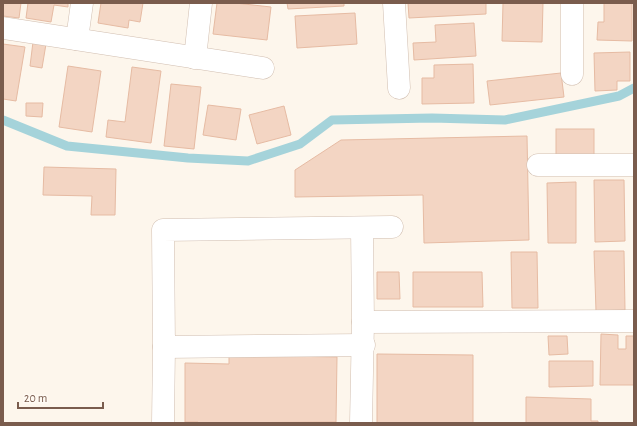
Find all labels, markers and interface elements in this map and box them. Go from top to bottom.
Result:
scale bar [18,384,103,410]
text: 20 m [24,392,47,404]

